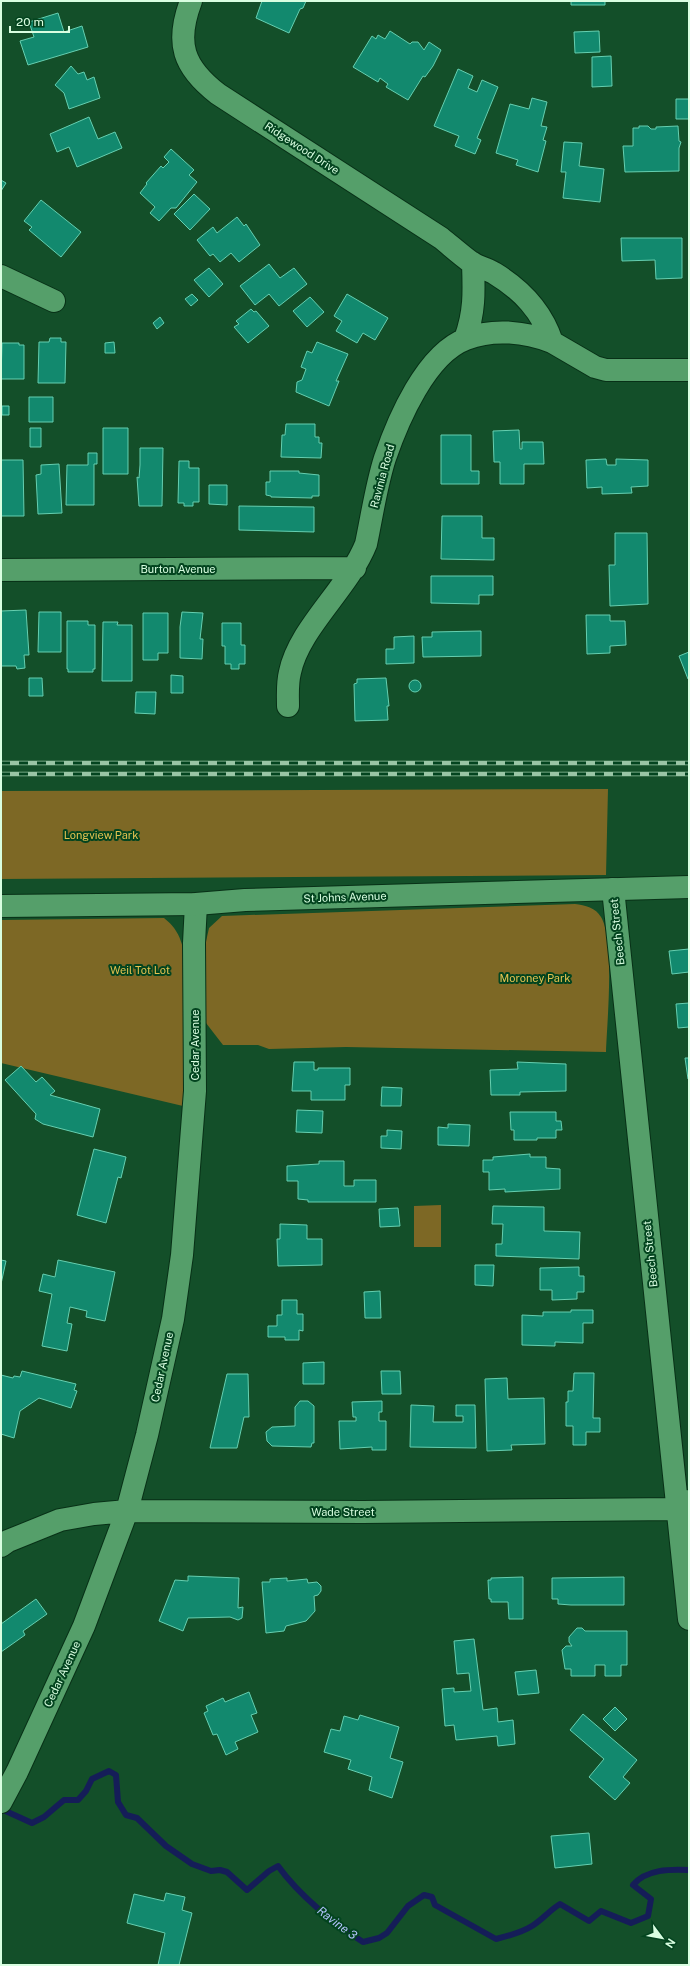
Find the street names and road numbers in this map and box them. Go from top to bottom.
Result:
street label: Ridgewood Drive [263,120,341,176]
street label: Ravinia Road [368,443,396,509]
street label: Burton Avenue [140,563,216,575]
street label: St Johns Avenue [303,890,387,904]
street label: Beech Street [608,898,626,966]
street label: Cedar Avenue [189,1009,201,1081]
street label: Beech Street [641,1220,659,1288]
street label: Cedar Avenue [149,1331,175,1403]
street label: Wade Street [311,1506,375,1518]
street label: Cedar Avenue [42,1639,82,1709]

